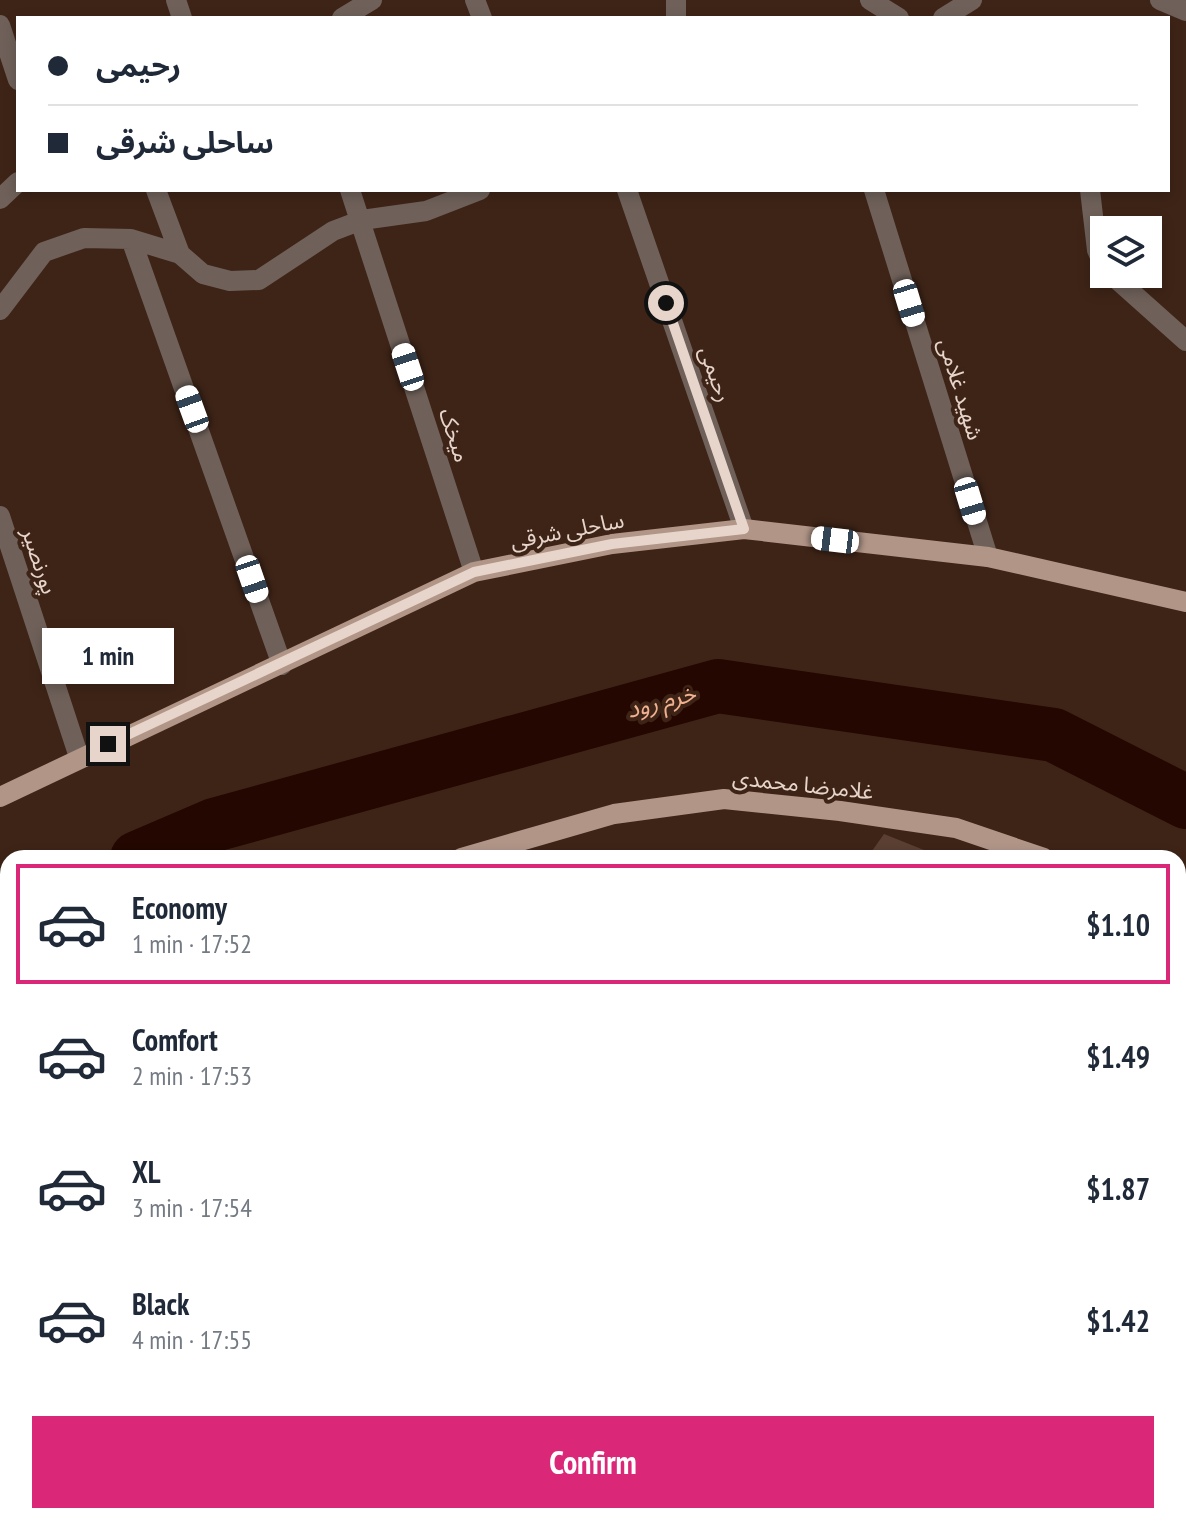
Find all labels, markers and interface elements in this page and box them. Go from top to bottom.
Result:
text: رحیمی [96,45,181,84]
text: ساحلی شرقی [96,122,274,161]
map controls [1090,216,1162,288]
button: layers [1090,216,1162,288]
car [891,277,927,329]
route start [648,285,684,321]
street label: شهید غلامی [932,335,990,443]
car [389,340,427,394]
street label: رحیمی [693,342,739,406]
car [173,382,211,436]
street label: میخک [433,404,477,466]
car [952,475,988,527]
street label: ساحلی شرقی [508,505,626,555]
street label: پورنصیر [15,523,64,598]
car [810,525,860,555]
car [233,552,271,606]
callout: 1 min [42,628,174,684]
text: 1 min [82,639,134,672]
water label: خرم رود [623,677,701,728]
route end [90,726,126,762]
street label: غلامرضا محمدی [731,763,875,805]
icon: car [36,888,108,960]
text: Economy [132,888,227,927]
text: $1.10 [1086,905,1150,944]
text: 1 min · 17:52 [132,927,252,960]
icon: car [36,1020,108,1092]
text: Comfort [132,1020,218,1059]
text: $1.49 [1086,1037,1150,1076]
text: 2 min · 17:53 [132,1059,252,1092]
icon: car [36,1152,108,1224]
text: XL [132,1152,161,1191]
text: $1.87 [1086,1169,1150,1208]
text: 3 min · 17:54 [132,1191,252,1224]
icon: car [36,1284,108,1356]
text: Black [132,1284,189,1323]
text: $1.42 [1086,1301,1150,1340]
text: 4 min · 17:55 [132,1323,252,1356]
button: Confirm [32,1416,1154,1508]

